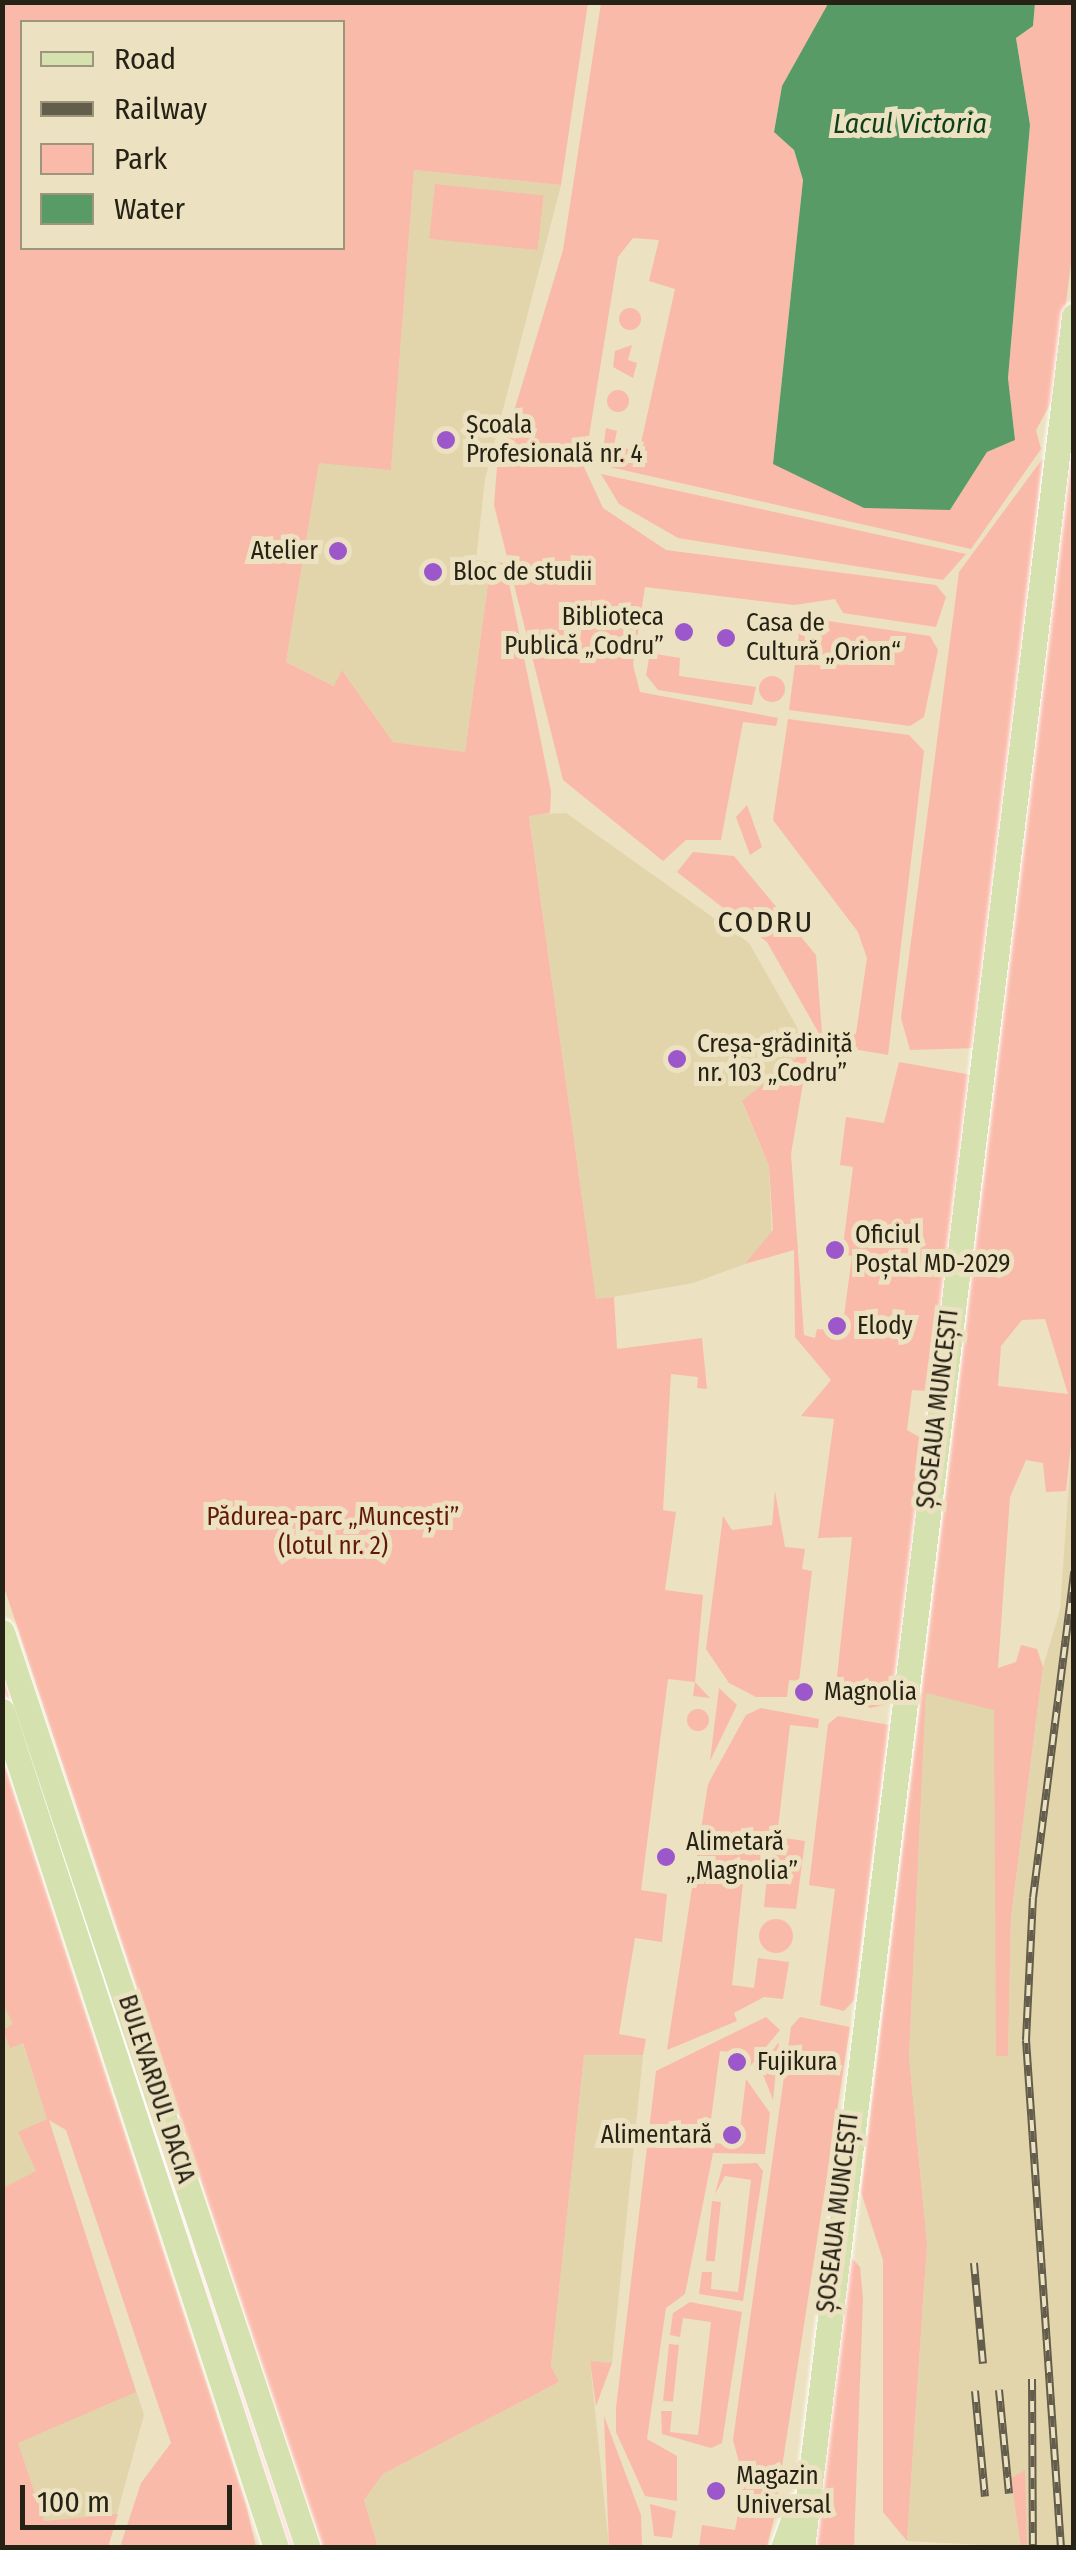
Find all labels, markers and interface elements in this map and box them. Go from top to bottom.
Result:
legend [20,20,345,250]
text: Road [114,41,176,77]
text: Railway [114,91,207,127]
water label: Lacul Victoria [833,107,987,141]
text: Park [114,141,167,177]
text: Water [114,191,185,227]
place label: Școala Profesională nr. 4 [466,411,643,470]
marker: Școala Profesională nr. 4 [435,429,457,451]
place label: Atelier [251,536,318,566]
marker: Atelier [327,540,349,562]
place label: Bloc de studii [453,557,592,587]
marker: Bloc de studii [422,561,444,583]
place label: Biblioteca Publică „Codru” [504,603,664,662]
place label: Casa de Cultură „Orion“ [746,609,901,668]
marker: Biblioteca Publică „Codru” [673,621,695,643]
marker: Casa de Cultură „Orion“ [715,627,737,649]
district label: CODRU [717,904,815,940]
place label: Creșa-grădiniță nr. 103 „Codru” [697,1030,853,1089]
marker: Creșa-grădiniță nr. 103 „Codru” [666,1048,688,1070]
place label: Oficiul Poștal MD-2029 [855,1221,1010,1280]
marker: Oficiul Poștal MD-2029 [824,1239,846,1261]
street label: ȘOSEAUA MUNCEȘTI [911,1308,965,1510]
place label: Elody [857,1311,913,1341]
marker: Elody [826,1315,848,1337]
park label: Pădurea-parc „Muncești” (lotul nr. 2) [207,1503,459,1562]
place label: Magnolia [824,1677,917,1707]
marker: Magnolia [793,1681,815,1703]
place label: Alimetară „Magnolia” [686,1828,798,1887]
marker: Alimetară „Magnolia” [655,1846,677,1868]
street label: BULEVARDUL DACIA [111,1991,201,2187]
place label: Fujikura [757,2047,837,2077]
marker: Fujikura [726,2051,748,2073]
street label: ȘOSEAUA MUNCEȘTI [811,2112,865,2314]
place label: Alimentară [601,2120,712,2150]
marker: Alimentară [721,2124,743,2146]
place label: Magazin Universal [736,2462,831,2521]
scale bar [25,2465,238,2527]
marker: Magazin Universal [705,2480,727,2502]
text: 100 m [37,2484,110,2520]

